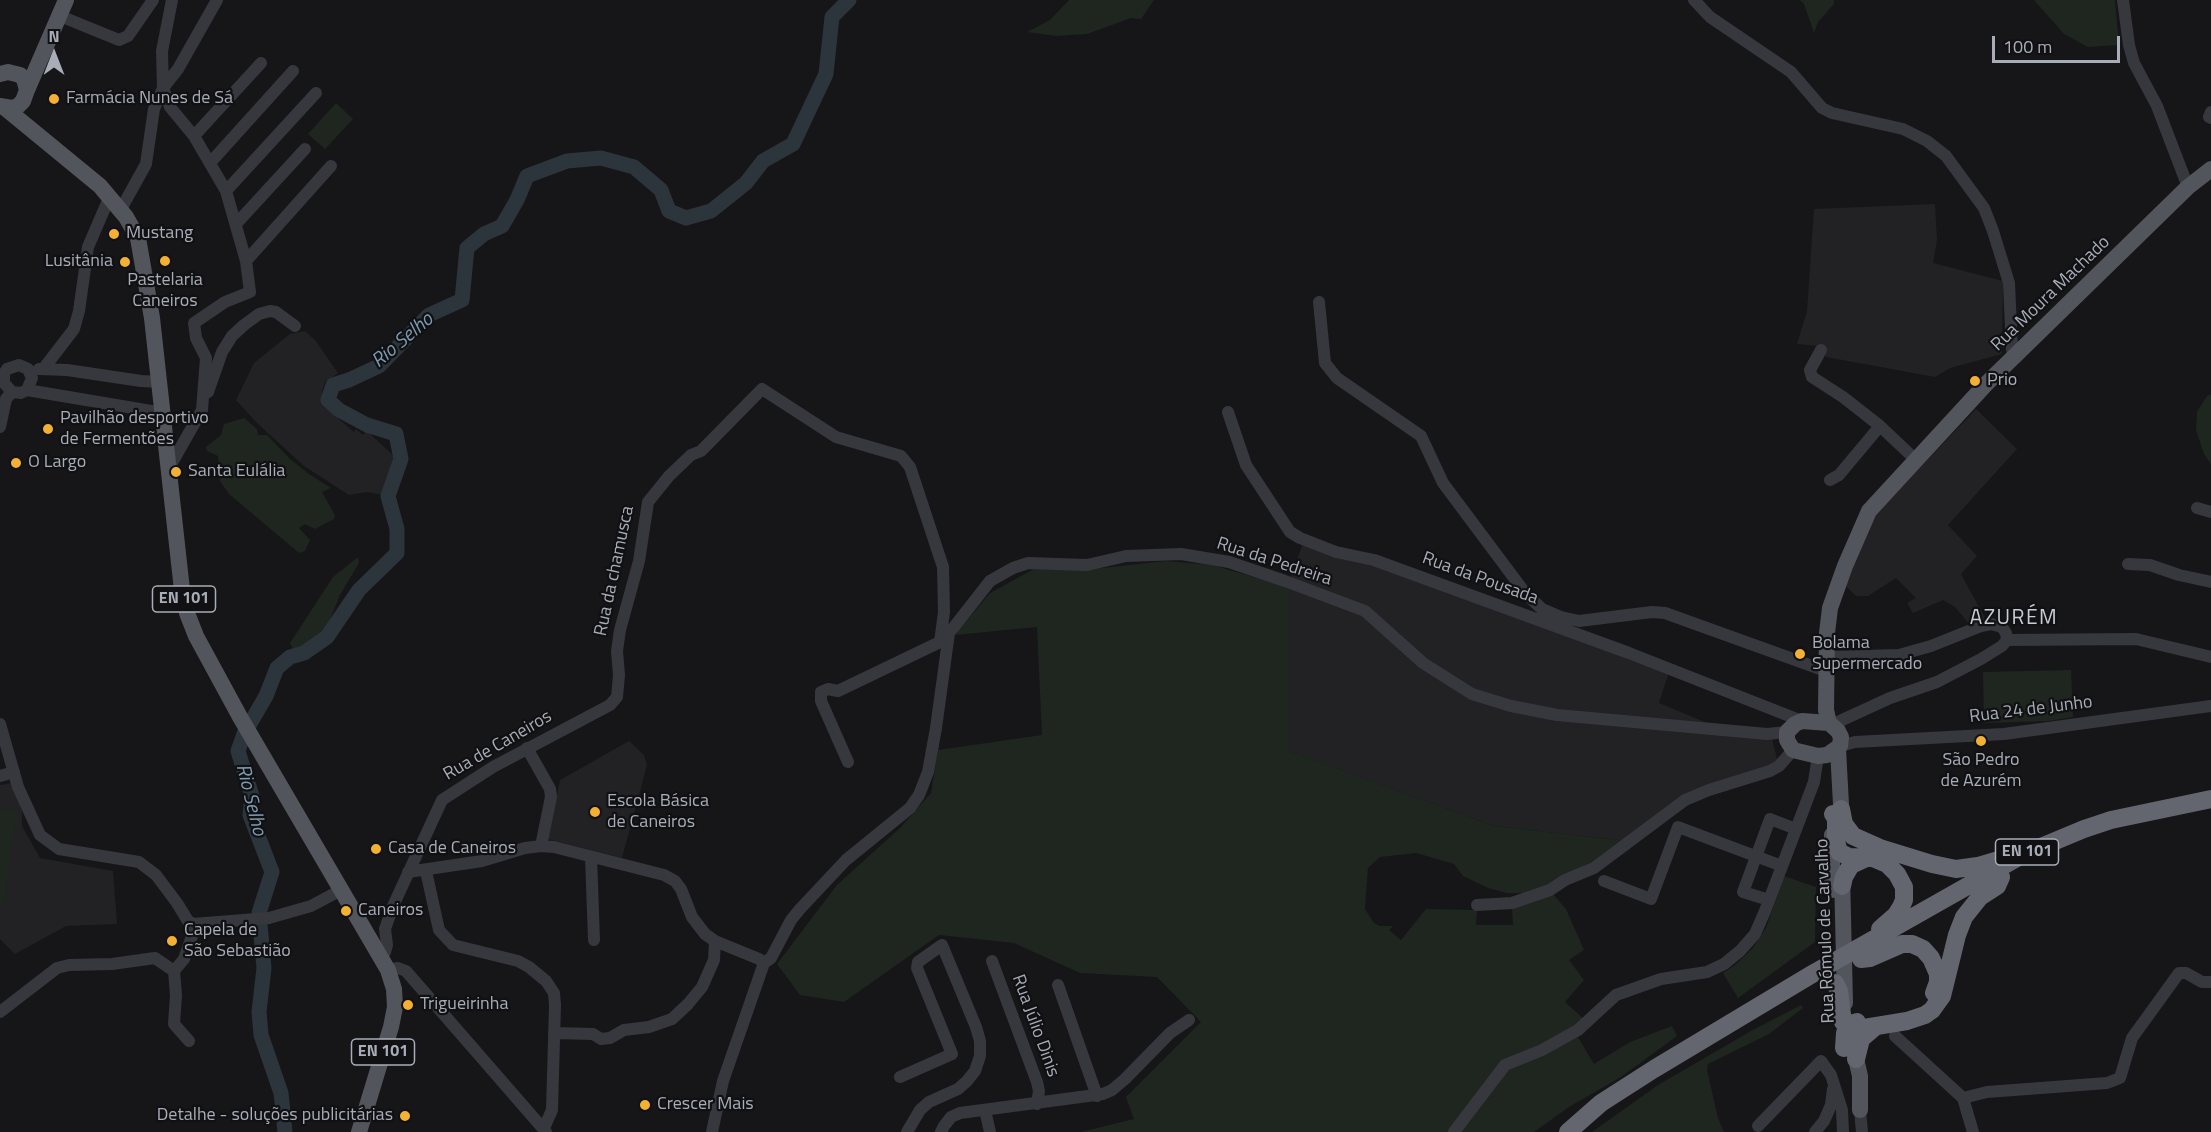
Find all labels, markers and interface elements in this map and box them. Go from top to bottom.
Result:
north arrow [24,24,84,84]
text: N [48,24,60,48]
scale bar [1995,24,2122,62]
text: 100 m [2003,33,2052,60]
place label: Farmácia Nunes de Sá [66,88,233,110]
marker: Farmácia Nunes de Sá [47,92,61,106]
place label: Mustang [126,223,193,245]
marker: Mustang [107,227,121,241]
street label: Rua Moura Machado [1987,232,2115,356]
place label: Lusitânia [45,251,113,273]
marker: Pastelaria Caneiros [158,254,172,268]
marker: Lusitânia [118,255,132,269]
place label: Pastelaria Caneiros [127,270,203,312]
water label: Rio Selho [367,308,439,374]
place label: Prio [1987,370,2017,392]
marker: Prio [1968,374,1982,388]
place label: Pavilhão desportivo de Fermentões [60,408,209,450]
marker: Pavilhão desportivo de Fermentões [41,422,55,436]
place label: O Largo [28,452,86,474]
marker: O Largo [9,456,23,470]
place label: Santa Eulália [188,461,285,483]
marker: Santa Eulália [169,465,183,479]
street label: Rua da chamusca [591,504,639,638]
street label: Rua da Pedreira [1214,533,1334,591]
street label: Rua da Pousada [1419,548,1541,610]
road number: EN 101 [152,586,216,612]
district label: AZURÉM [1970,606,2058,632]
place label: Bolama Supermercado [1812,633,1922,676]
marker: Bolama Supermercado [1793,647,1807,661]
street label: Rua 24 de Junho [1968,692,2094,728]
street label: Rua de Caneiros [440,706,556,786]
marker: São Pedro de Azurém [1974,734,1988,748]
place label: São Pedro de Azurém [1940,750,2022,792]
water label: Rio Selho [230,762,270,838]
place label: Escola Básica de Caneiros [607,791,709,834]
marker: Escola Básica de Caneiros [588,805,602,819]
place label: Casa de Caneiros [388,838,516,860]
street label: Rua Rómulo de Carvalho [1812,838,1840,1024]
road number: EN 101 [1996,839,2058,865]
marker: Casa de Caneiros [369,842,383,856]
place label: Caneiros [358,900,423,922]
marker: Caneiros [339,904,353,918]
place label: Capela de São Sebastião [184,920,291,962]
marker: Capela de São Sebastião [165,934,179,948]
street label: Rua Júlio Dinis [1006,972,1064,1080]
place label: Trigueirinha [420,994,508,1016]
marker: Trigueirinha [401,998,415,1012]
road number: EN 101 [352,1039,415,1065]
place label: Crescer Mais [657,1094,754,1116]
marker: Crescer Mais [638,1098,652,1112]
place label: Detalhe - soluções publicitárias [157,1105,393,1127]
marker: Detalhe - soluções publicitárias [398,1109,412,1123]

